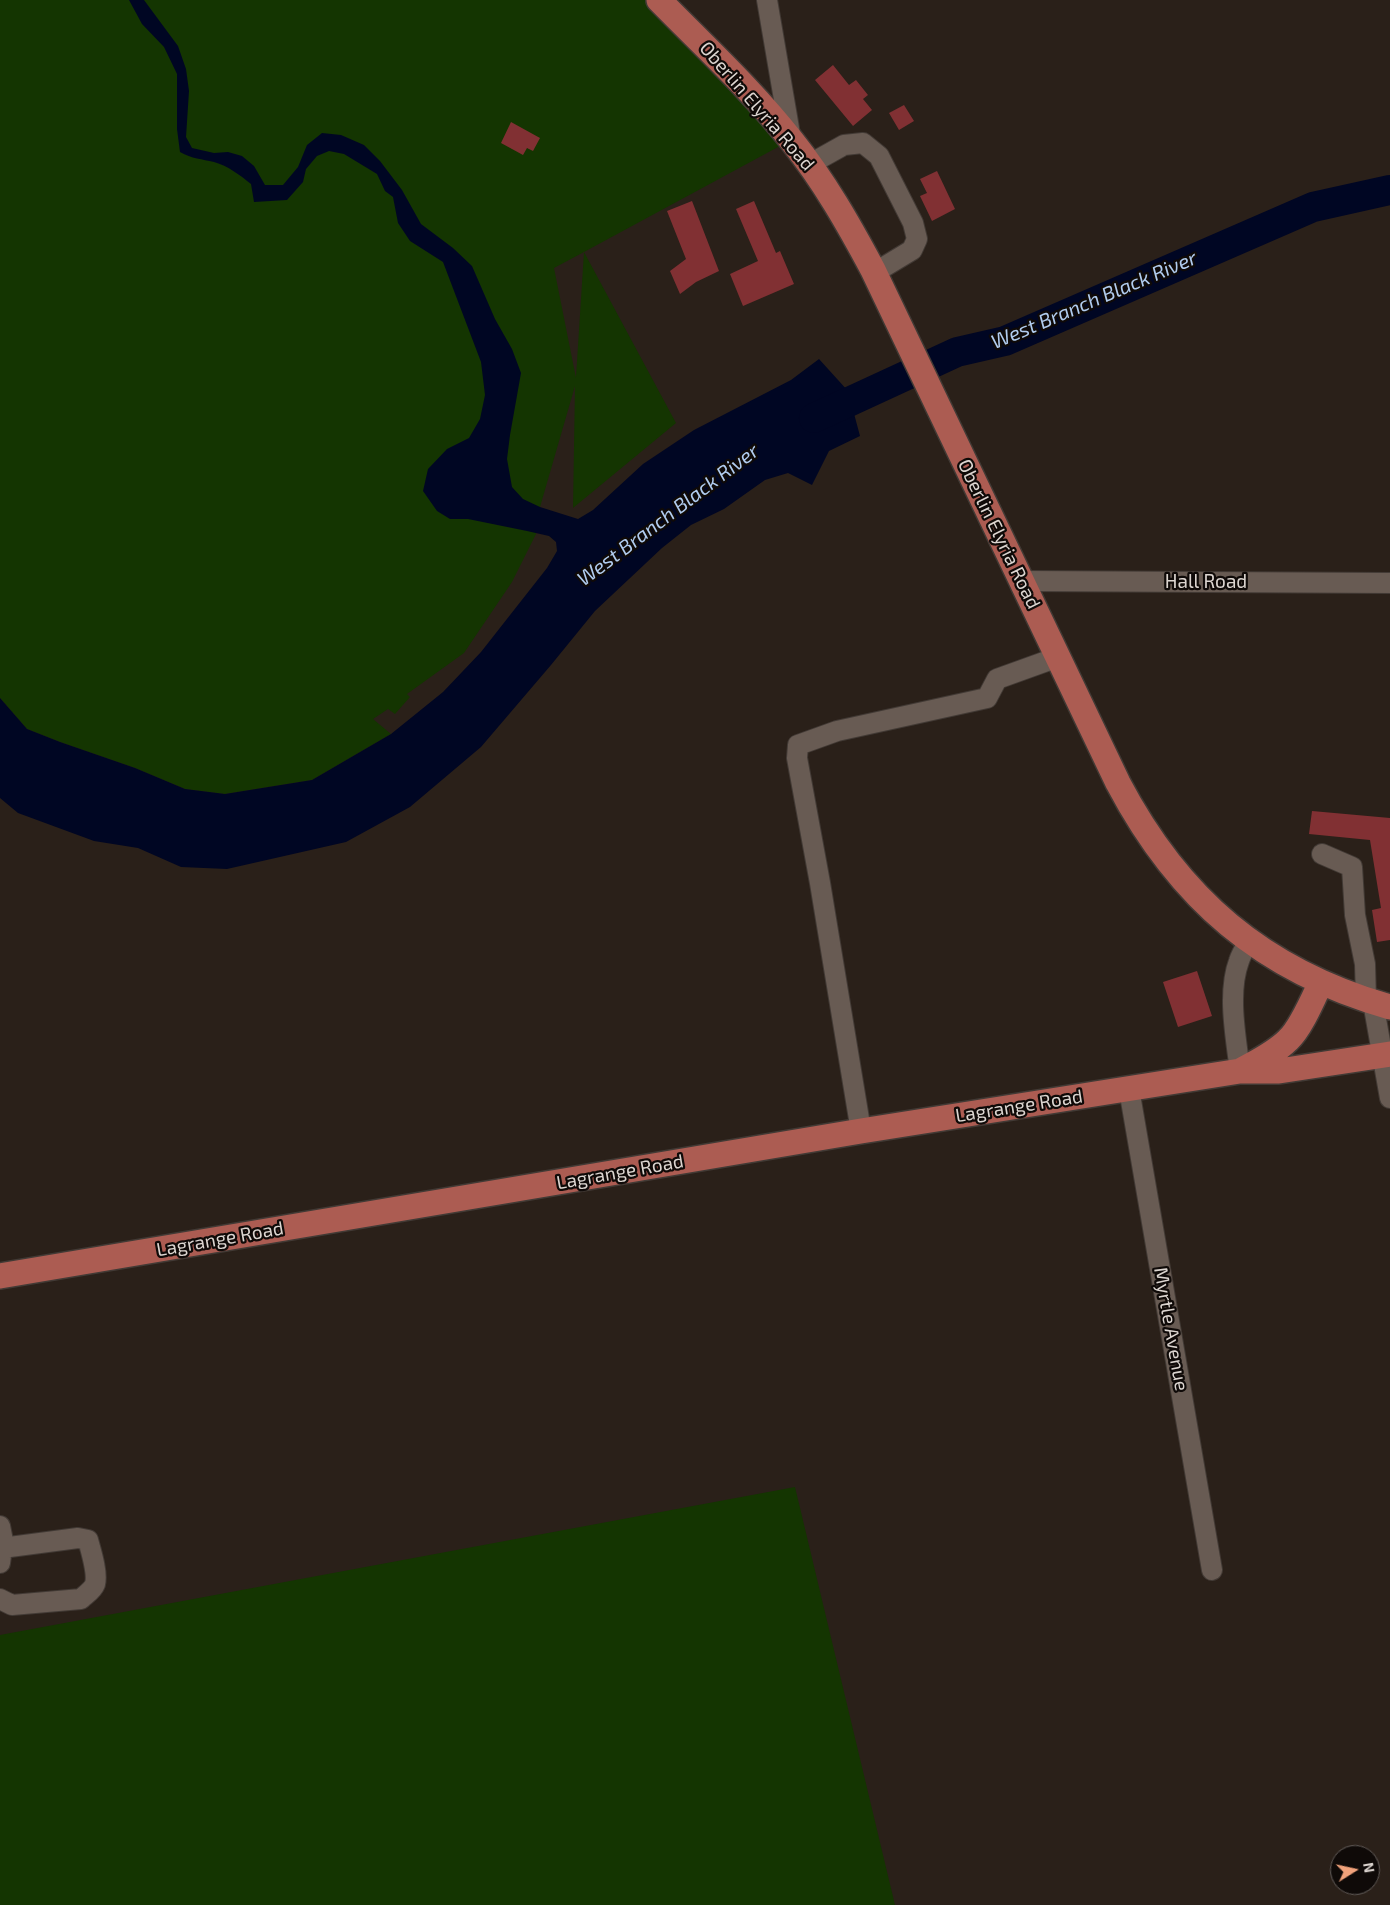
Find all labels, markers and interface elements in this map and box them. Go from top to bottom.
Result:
street label: Oberlin Elyria Road [695,37,819,175]
water label: West Branch Black River [988,246,1200,354]
water label: West Branch Black River [572,439,764,591]
street label: Oberlin Elyria Road [953,455,1045,613]
street label: Hall Road [1165,571,1247,593]
street label: Lagrange Road [954,1085,1084,1127]
street label: Lagrange Road [555,1150,685,1194]
street label: Lagrange Road [155,1217,285,1261]
street label: Myrtle Avenue [1149,1265,1193,1393]
north arrow [1330,1845,1380,1895]
text: N [1360,1861,1379,1874]

